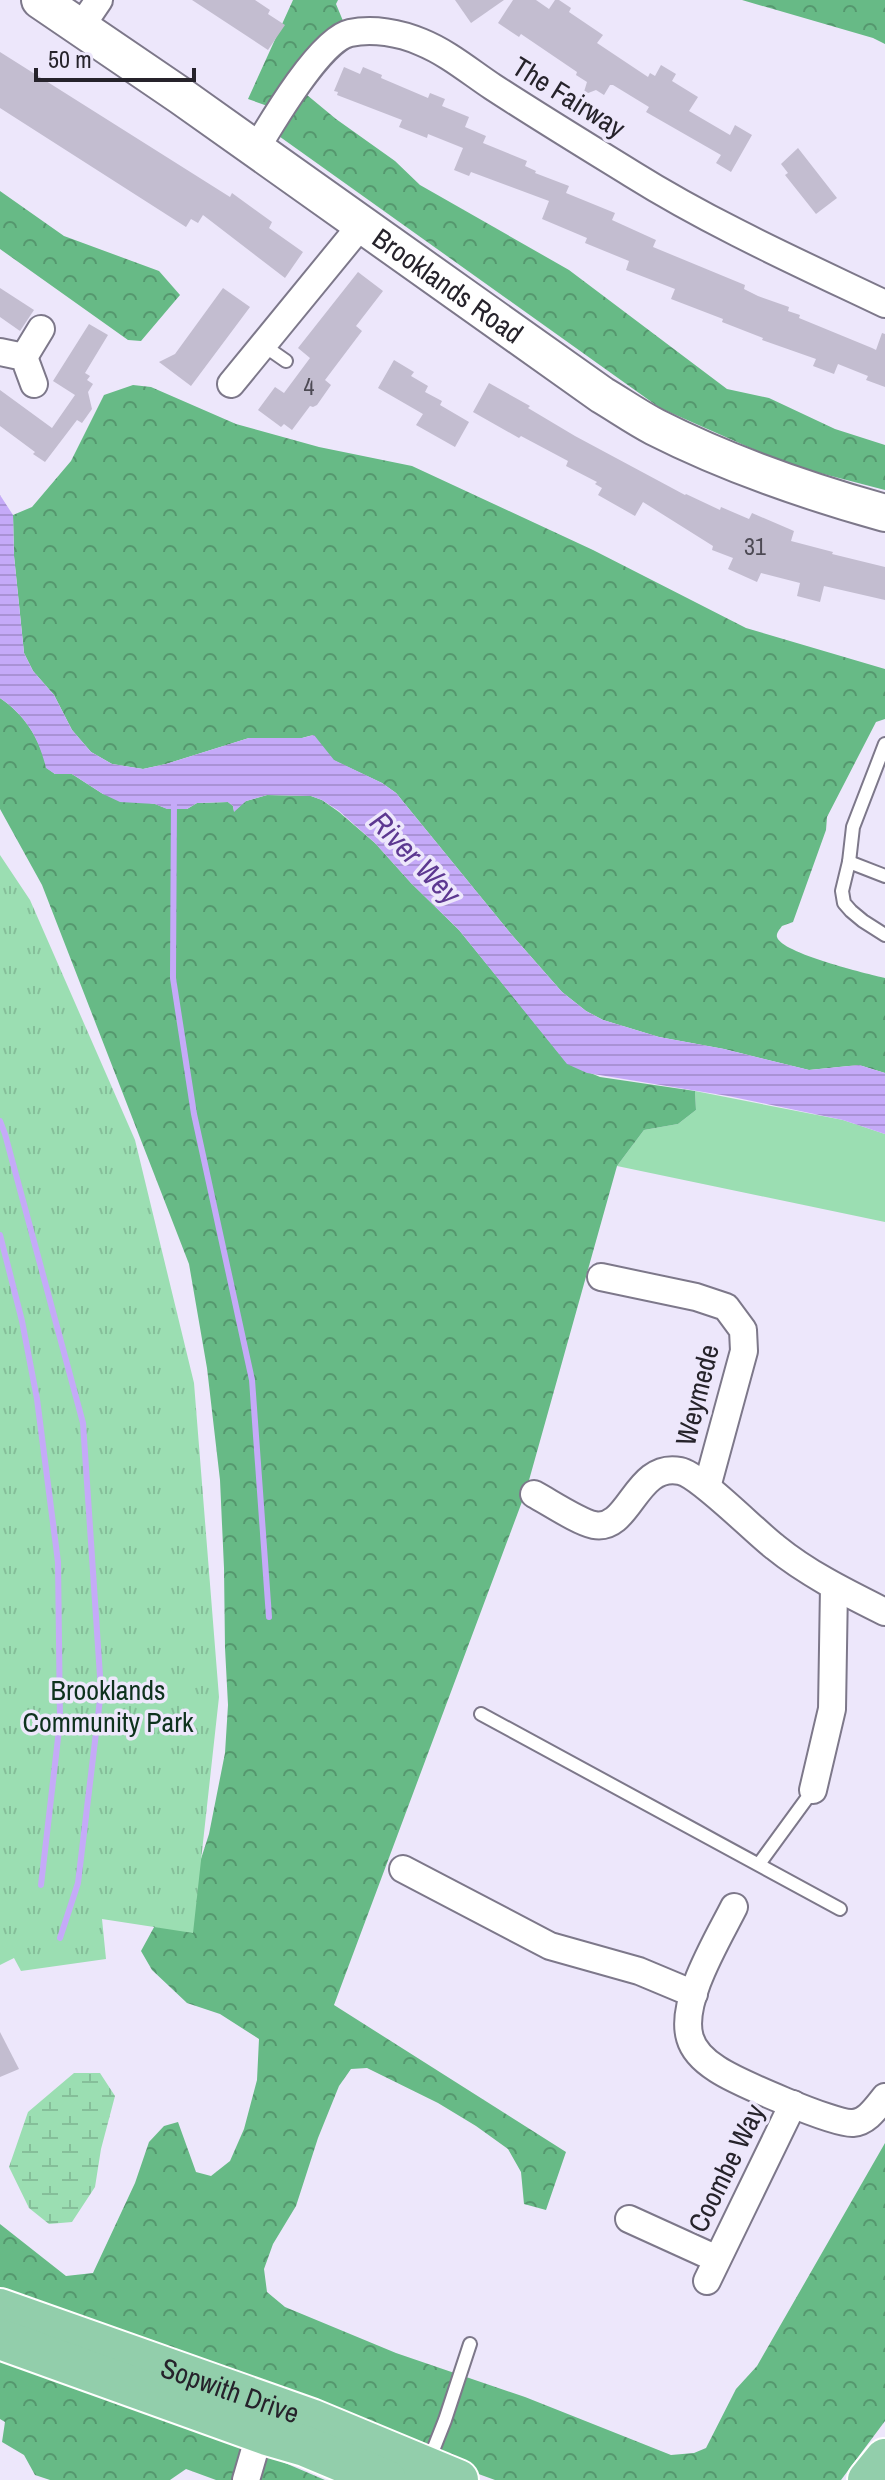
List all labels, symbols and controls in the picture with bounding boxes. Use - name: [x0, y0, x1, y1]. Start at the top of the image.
- scale bar: [36, 32, 194, 82]
- text: 50 m: [48, 43, 92, 75]
- street label: The Fairway: [505, 47, 633, 147]
- street label: Brooklands Road: [365, 219, 531, 352]
- house number: 4: [304, 370, 315, 402]
- house number: 31: [744, 530, 766, 562]
- water label: River Wey: [362, 802, 471, 914]
- street label: Weymede: [666, 1340, 728, 1450]
- park label: Brooklands Community Park: [23, 1671, 194, 1741]
- street label: Coombe Way: [679, 2097, 774, 2238]
- street label: Sopwith Drive: [156, 2348, 304, 2432]

